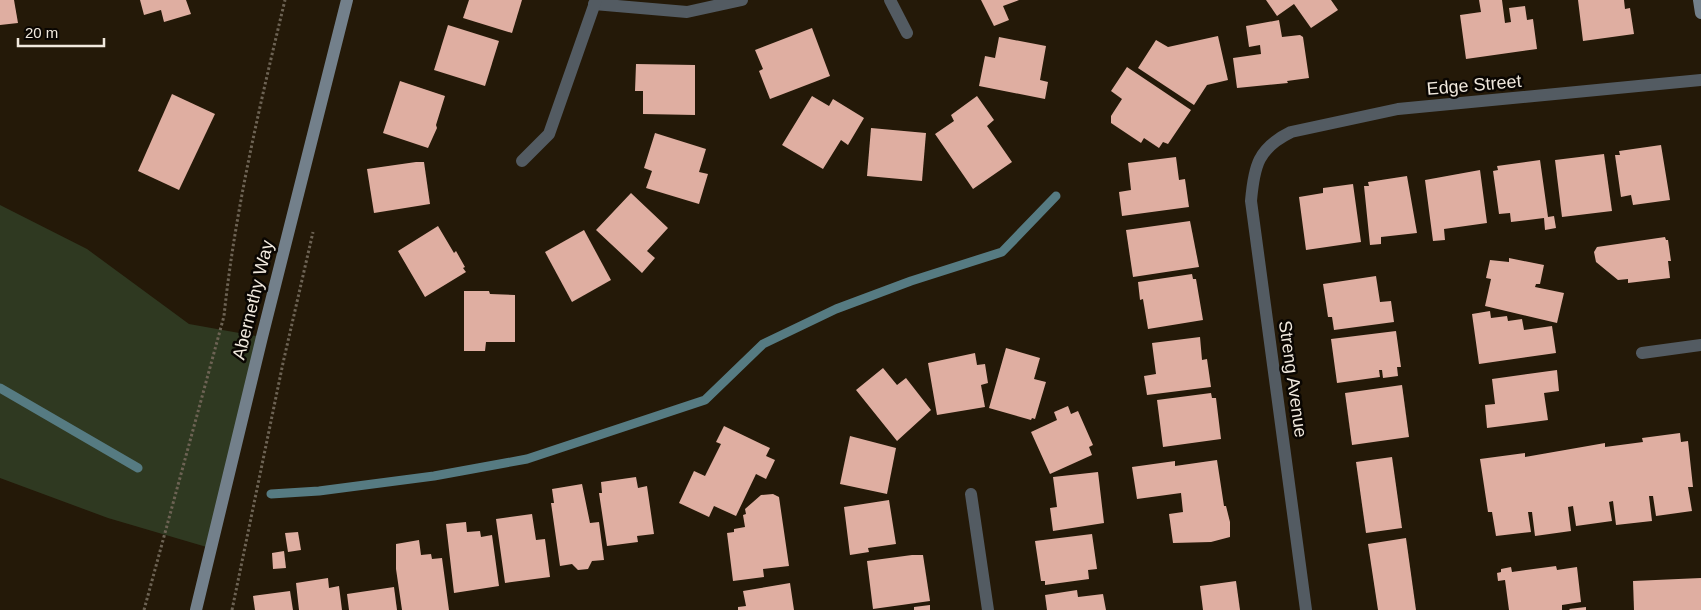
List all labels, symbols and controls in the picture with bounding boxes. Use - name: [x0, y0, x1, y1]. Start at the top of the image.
- scale bar: [18, 15, 104, 47]
- text: 20 m: [25, 24, 58, 41]
- street label: Edge Street: [1426, 71, 1522, 99]
- street label: Abernethy Way: [228, 238, 278, 362]
- street label: Streng Avenue: [1275, 319, 1311, 439]

